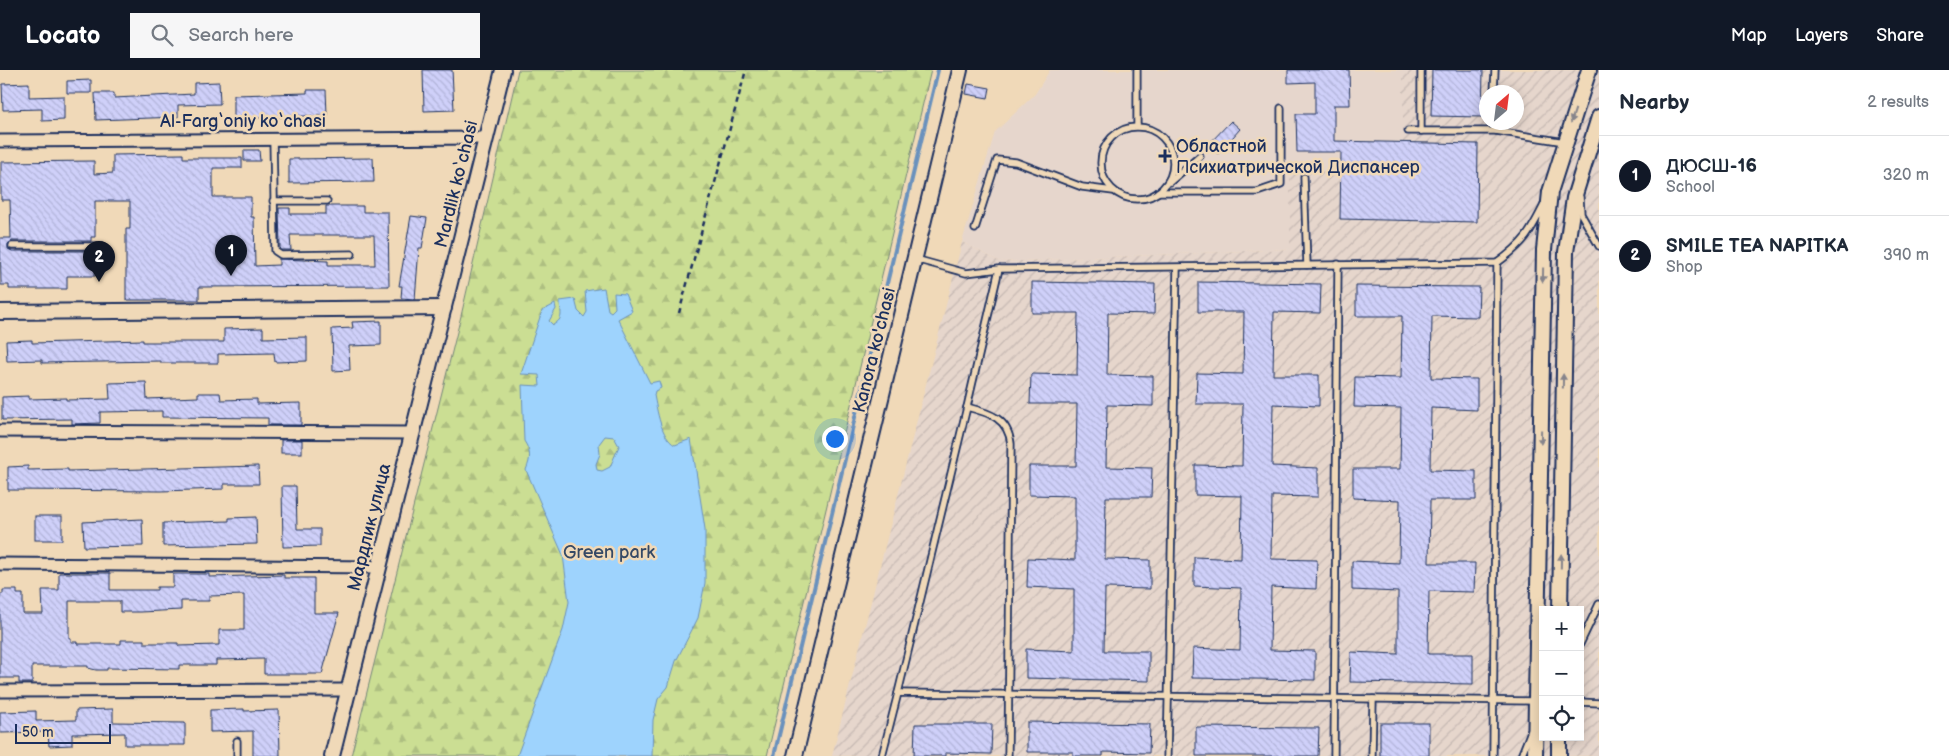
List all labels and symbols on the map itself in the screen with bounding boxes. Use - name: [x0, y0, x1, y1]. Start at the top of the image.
- north arrow: [1479, 85, 1524, 130]
- one-way arrow: [1569, 109, 1576, 124]
- street label: Al-Farg‘oniy ko‘chasi: [160, 111, 326, 132]
- street label: Mardlik ko‘chasi: [431, 118, 482, 250]
- place label: Областной Психиатрической Диспансер: [1176, 136, 1420, 178]
- marker: Областной Психиатрической Диспансер: [1158, 149, 1172, 163]
- pin: 1: [215, 235, 247, 276]
- pin: 2: [83, 241, 115, 282]
- one-way arrow: [1539, 267, 1547, 283]
- street label: Kanora ko'chasi: [849, 285, 900, 415]
- one-way arrow: [1560, 373, 1568, 389]
- your location: [822, 426, 848, 452]
- one-way arrow: [1537, 430, 1545, 446]
- street label: Мардлик улица: [343, 461, 396, 593]
- park label: Green park: [563, 542, 655, 563]
- one-way arrow: [1557, 553, 1565, 569]
- scale bar: [15, 721, 111, 744]

